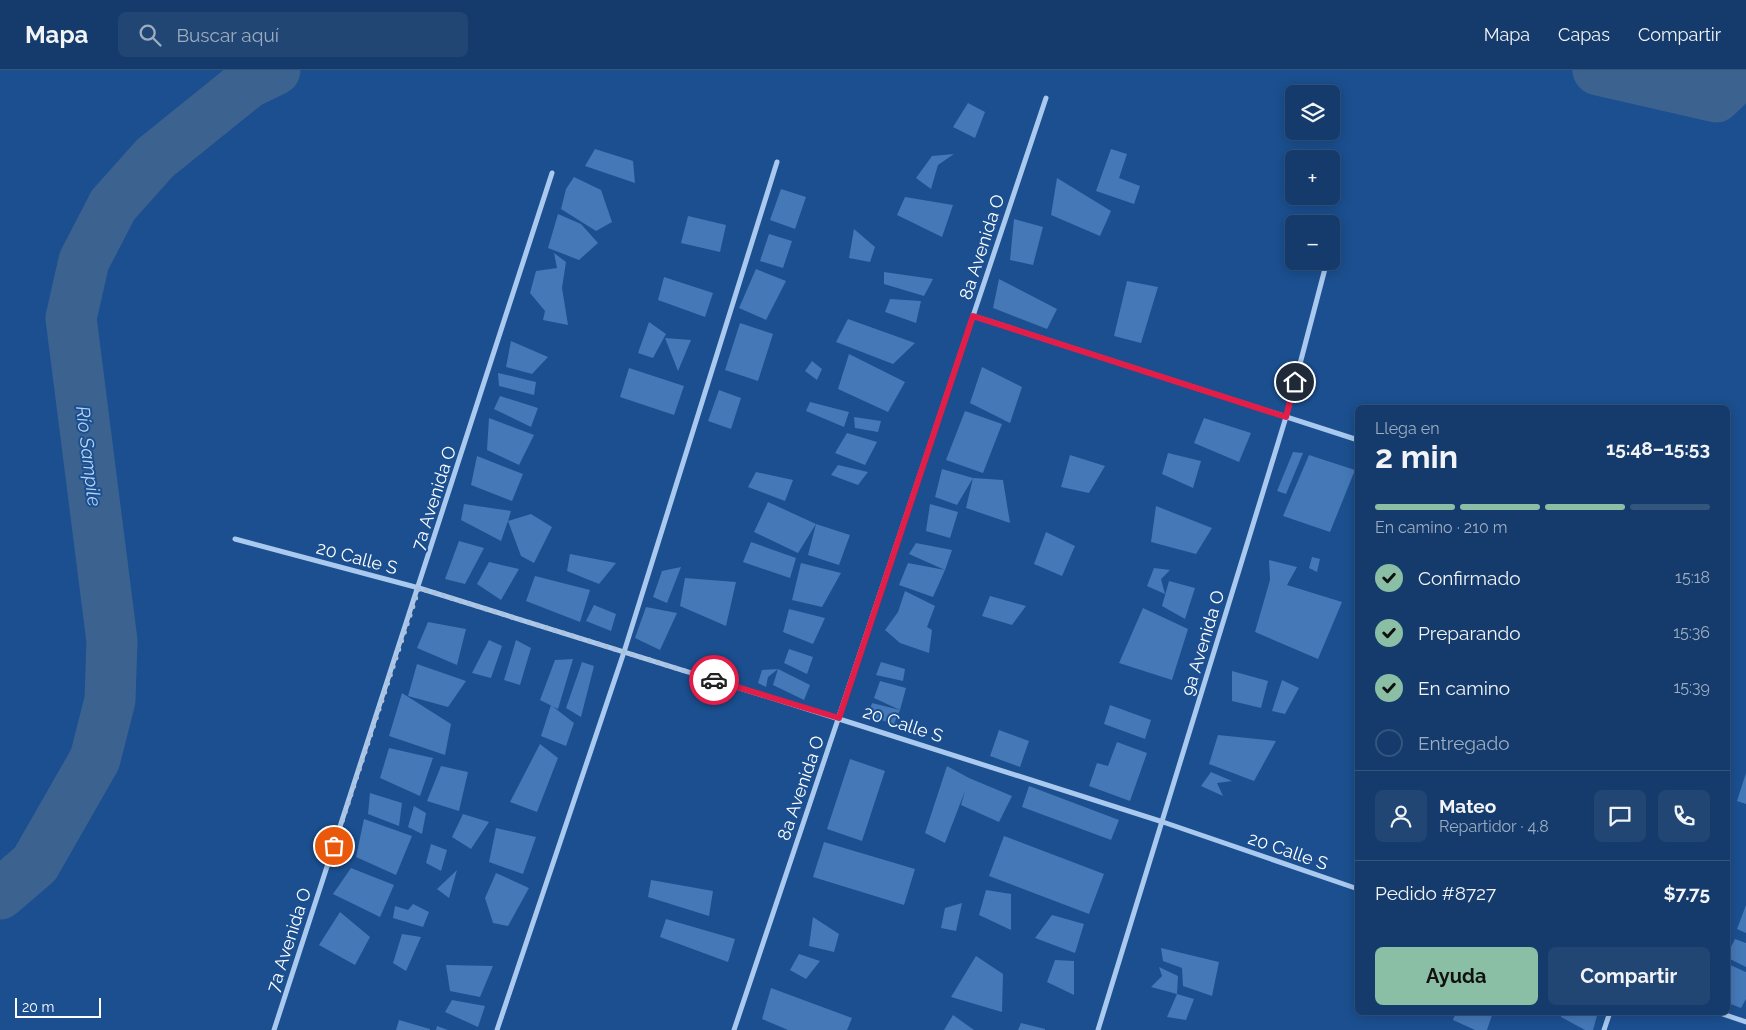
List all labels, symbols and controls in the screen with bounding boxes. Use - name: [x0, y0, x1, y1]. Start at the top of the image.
- search box: [118, 12, 468, 57]
- text: Mapa: [25, 20, 88, 49]
- icon: search: [136, 21, 164, 49]
- text: Buscar aquí: [176, 24, 279, 46]
- text: Mapa: [1484, 24, 1530, 45]
- text: Capas: [1558, 24, 1610, 45]
- text: Compartir: [1638, 24, 1721, 45]
- map controls: [1285, 85, 1340, 270]
- button: layers: [1285, 85, 1340, 140]
- button: +: [1285, 150, 1340, 205]
- street label: 8a Avenida O: [955, 192, 1008, 302]
- button: −: [1285, 215, 1340, 270]
- pin: [1274, 361, 1316, 403]
- icon: home: [1281, 368, 1309, 396]
- water label: Río Sampile: [72, 405, 106, 507]
- text: Llega en: [1375, 419, 1439, 438]
- text: 15:48–15:53: [1606, 437, 1710, 459]
- text: 2 min: [1375, 438, 1458, 475]
- street label: 7a Avenida O: [407, 443, 460, 553]
- text: En camino · 210 m: [1375, 518, 1508, 537]
- street label: 20 Calle S: [314, 537, 400, 578]
- icon: check: [1375, 564, 1403, 592]
- text: Confirmado: [1418, 567, 1521, 589]
- text: 15:18: [1675, 568, 1710, 587]
- street label: 9a Avenida O: [1176, 588, 1229, 698]
- icon: check: [1375, 619, 1403, 647]
- text: Preparando: [1418, 622, 1521, 644]
- text: 15:36: [1673, 623, 1710, 642]
- courier: [689, 655, 739, 705]
- icon: car: [700, 666, 728, 694]
- icon: check: [1375, 674, 1403, 702]
- text: En camino: [1418, 677, 1510, 699]
- text: 15:39: [1674, 678, 1710, 697]
- street label: 20 Calle S: [860, 701, 946, 746]
- text: Entregado: [1418, 732, 1510, 754]
- street label: 8a Avenida O: [773, 733, 828, 843]
- button: person: [1375, 790, 1427, 842]
- button: chat: [1594, 790, 1646, 842]
- button: phone: [1658, 790, 1710, 842]
- text: Mateo: [1439, 795, 1496, 817]
- text: Repartidor · 4.8: [1439, 817, 1549, 836]
- pin: [313, 825, 355, 867]
- street label: 20 Calle S: [1245, 827, 1331, 874]
- icon: bag: [320, 832, 348, 860]
- text: Pedido #8727: [1375, 882, 1496, 904]
- text: $7.75: [1664, 882, 1710, 904]
- street label: 7a Avenida O: [262, 885, 315, 995]
- button: Ayuda: [1375, 947, 1538, 1005]
- button: Compartir: [1548, 947, 1710, 1005]
- scale bar: [15, 995, 101, 1018]
- text: 20 m: [22, 999, 54, 1015]

